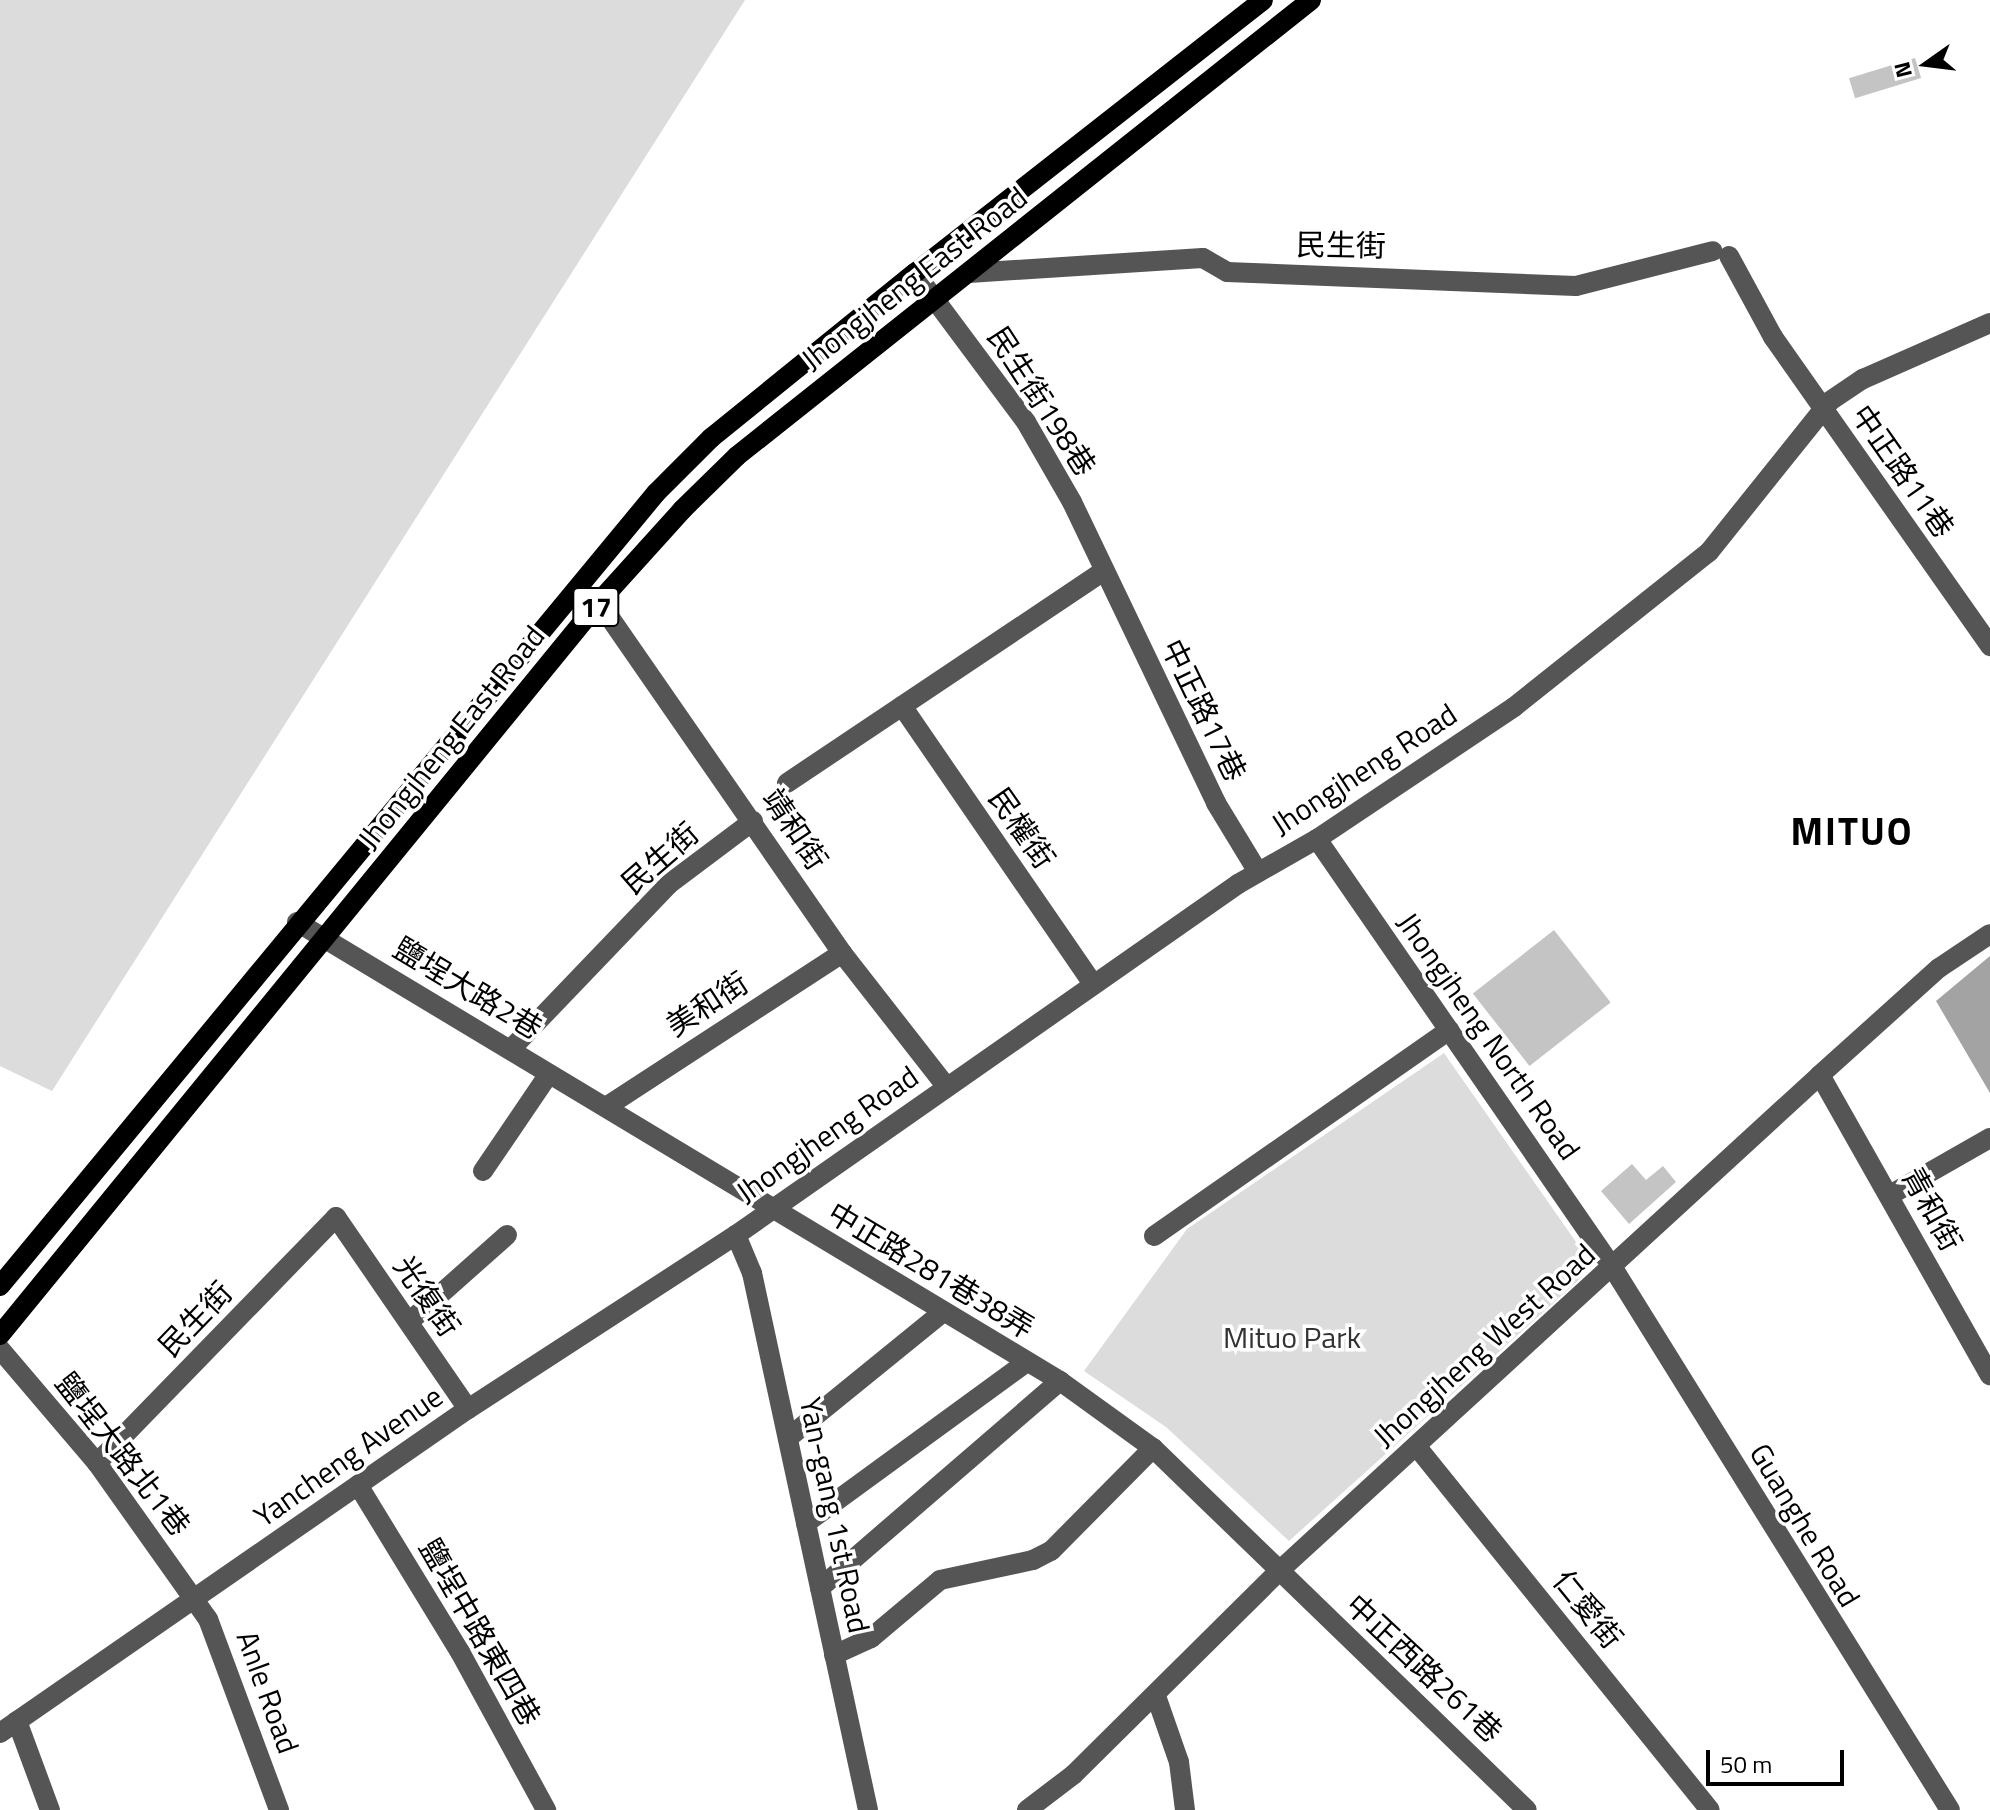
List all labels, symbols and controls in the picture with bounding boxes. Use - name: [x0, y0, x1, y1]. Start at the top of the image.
- north arrow: [1886, 24, 1966, 104]
- text: N: [1884, 58, 1921, 81]
- street label: Jhongjheng East Road: [794, 179, 1034, 377]
- street label: 民生街: [1296, 226, 1386, 264]
- street label: 民生街198巷: [981, 320, 1103, 482]
- street label: 中正路11巷: [1844, 398, 1962, 544]
- road number: 17: [572, 583, 620, 631]
- street label: Jhongjheng East Road: [350, 618, 552, 856]
- street label: 中正路17巷: [1154, 633, 1254, 787]
- street label: Jhongjheng Road: [1265, 696, 1463, 842]
- street label: 民權街: [981, 781, 1063, 875]
- street label: 靖和街: [755, 782, 835, 876]
- district label: MITUO: [1790, 809, 1914, 855]
- street label: 民生街: [614, 815, 706, 901]
- street label: Jhongjheng North Road: [1390, 906, 1588, 1166]
- street label: 鹽埕大路2巷: [387, 930, 549, 1046]
- street label: 美和街: [659, 964, 755, 1044]
- street label: Jhongjheng Road: [729, 1058, 925, 1210]
- street label: 青和街: [1894, 1161, 1970, 1257]
- street label: 中正路281巷38弄: [821, 1194, 1041, 1346]
- street label: Jhongjheng West Road: [1366, 1236, 1602, 1454]
- street label: 光復街: [386, 1249, 468, 1343]
- street label: 民生街: [151, 1274, 239, 1364]
- park label: Mituo Park: [1223, 1319, 1361, 1355]
- street label: 鹽埕大路北1巷: [48, 1365, 198, 1543]
- street label: Yancheng Avenue: [247, 1378, 449, 1534]
- street label: Yan-gang 1st Road: [792, 1394, 878, 1636]
- street label: Guanghe Road: [1742, 1437, 1868, 1613]
- street label: 鹽埕中路東四巷: [412, 1532, 548, 1732]
- street label: 仁愛街: [1546, 1563, 1630, 1655]
- street label: 中正西路261巷: [1338, 1586, 1510, 1750]
- street label: Anle Road: [229, 1626, 307, 1758]
- scale bar: [1710, 1734, 1848, 1784]
- text: 50 m: [1720, 1746, 1772, 1782]

